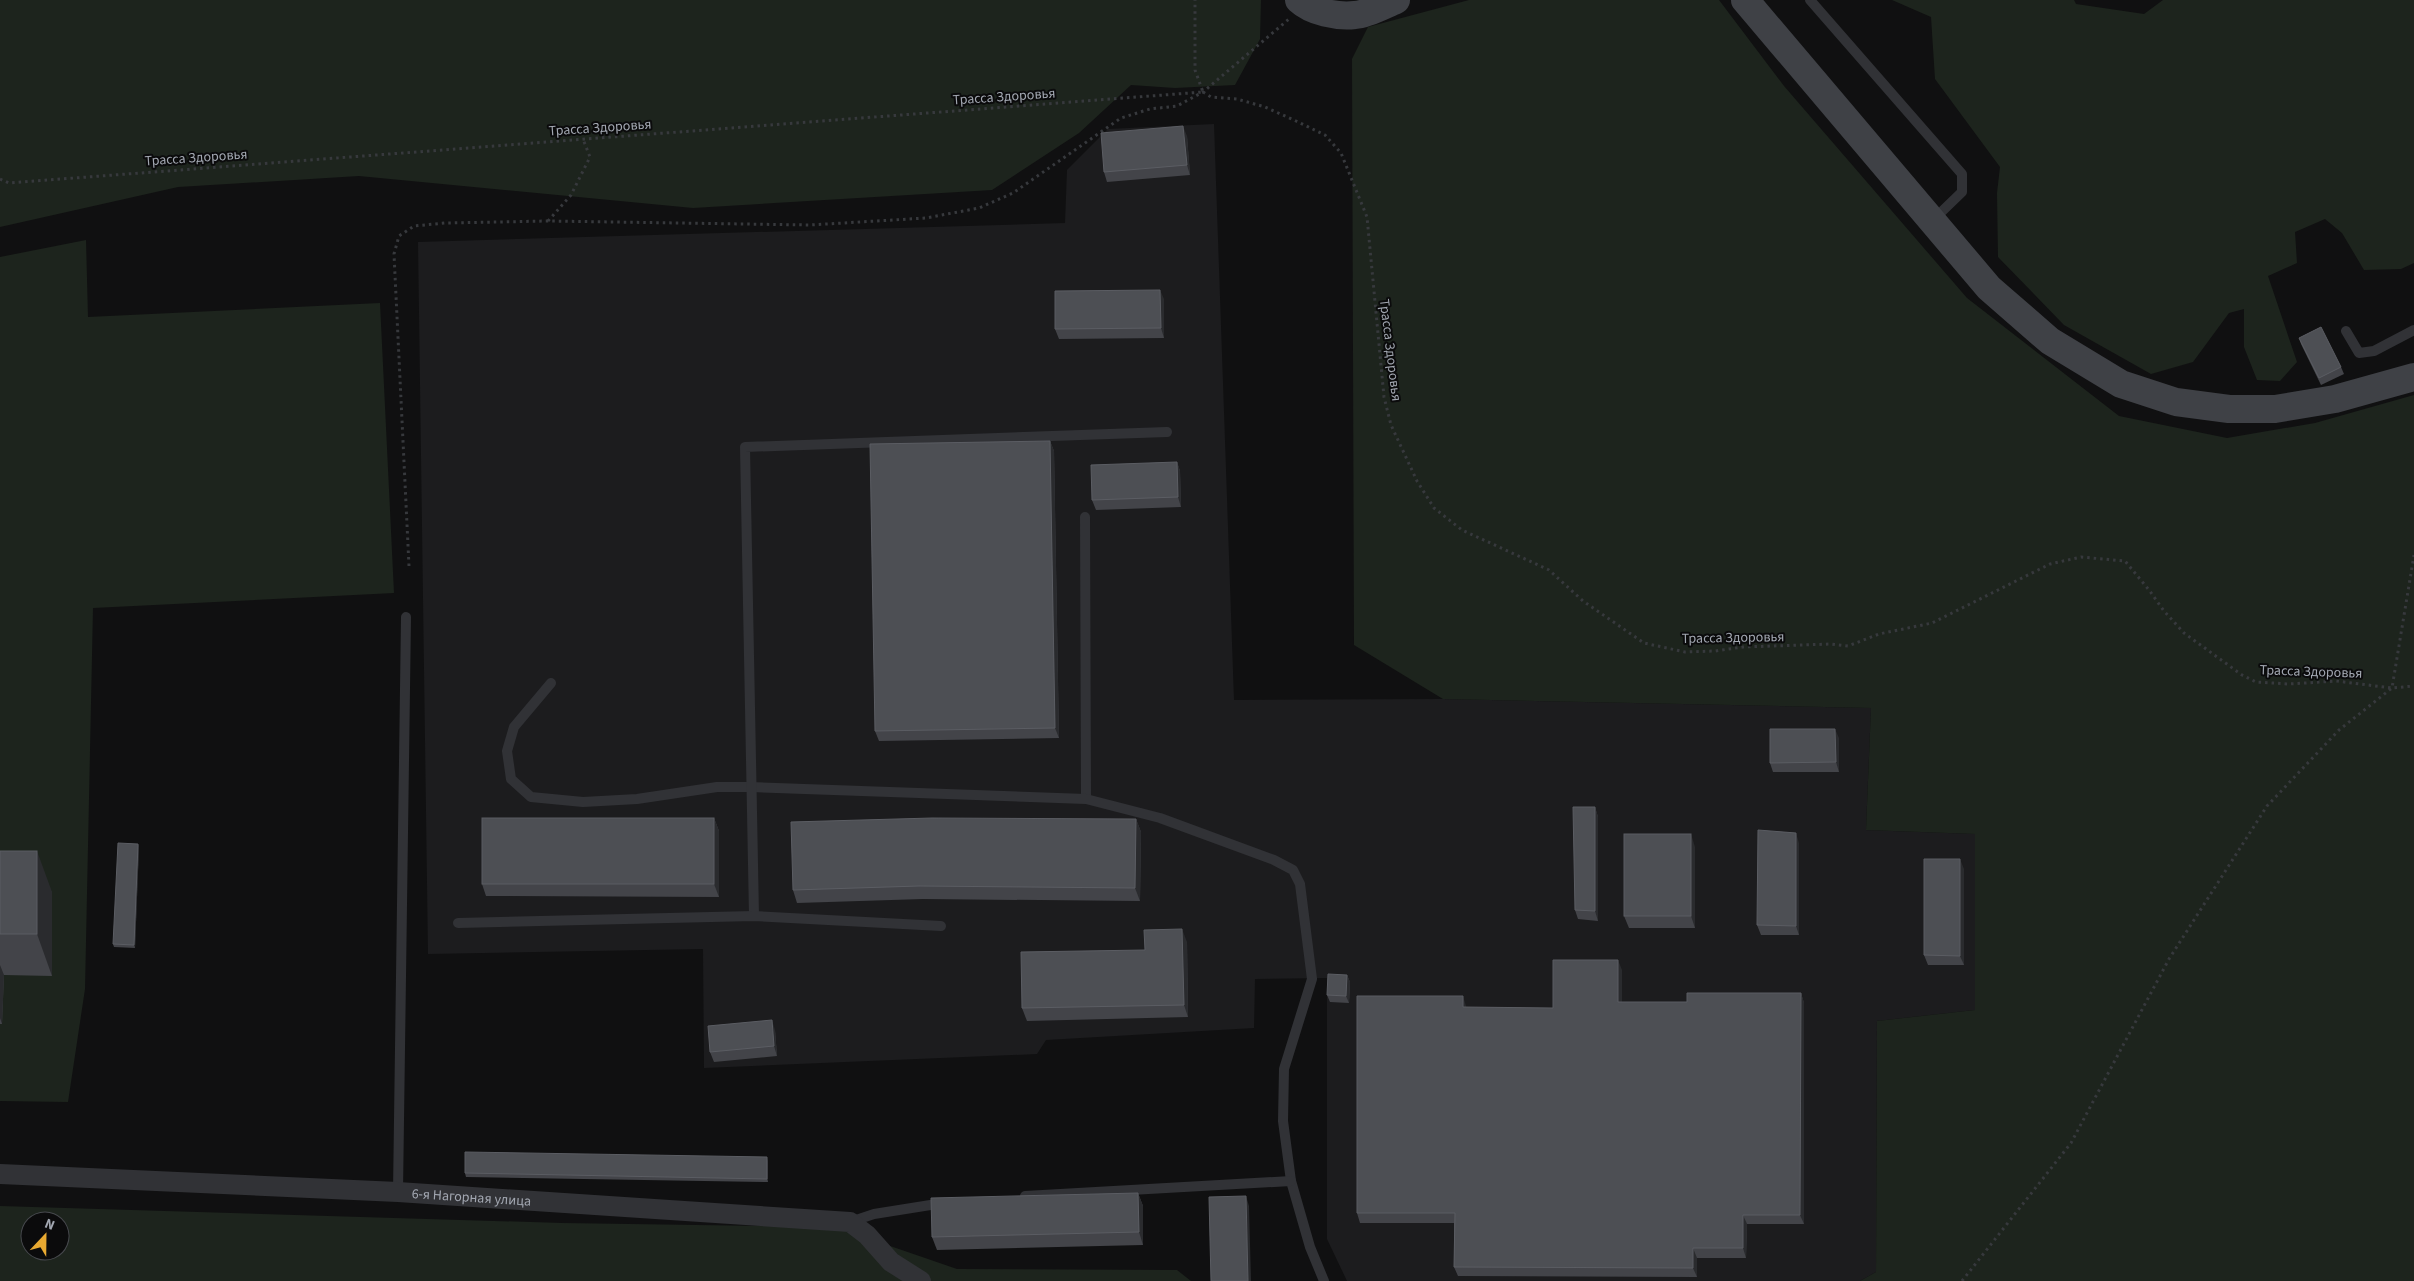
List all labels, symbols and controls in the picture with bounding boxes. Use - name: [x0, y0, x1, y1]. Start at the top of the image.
- street label: Трасса Здоровья: [952, 83, 1056, 111]
- street label: Трасса Здоровья: [548, 114, 652, 142]
- street label: Трасса Здоровья: [144, 144, 248, 172]
- street label: Трасса Здоровья: [1374, 298, 1406, 402]
- street label: Трасса Здоровья: [1681, 627, 1785, 649]
- street label: Трасса Здоровья: [2259, 660, 2363, 684]
- street label: 6-я Нагорная улица: [411, 1184, 532, 1212]
- north arrow: [20, 1211, 70, 1261]
- text: N: [41, 1214, 58, 1236]

